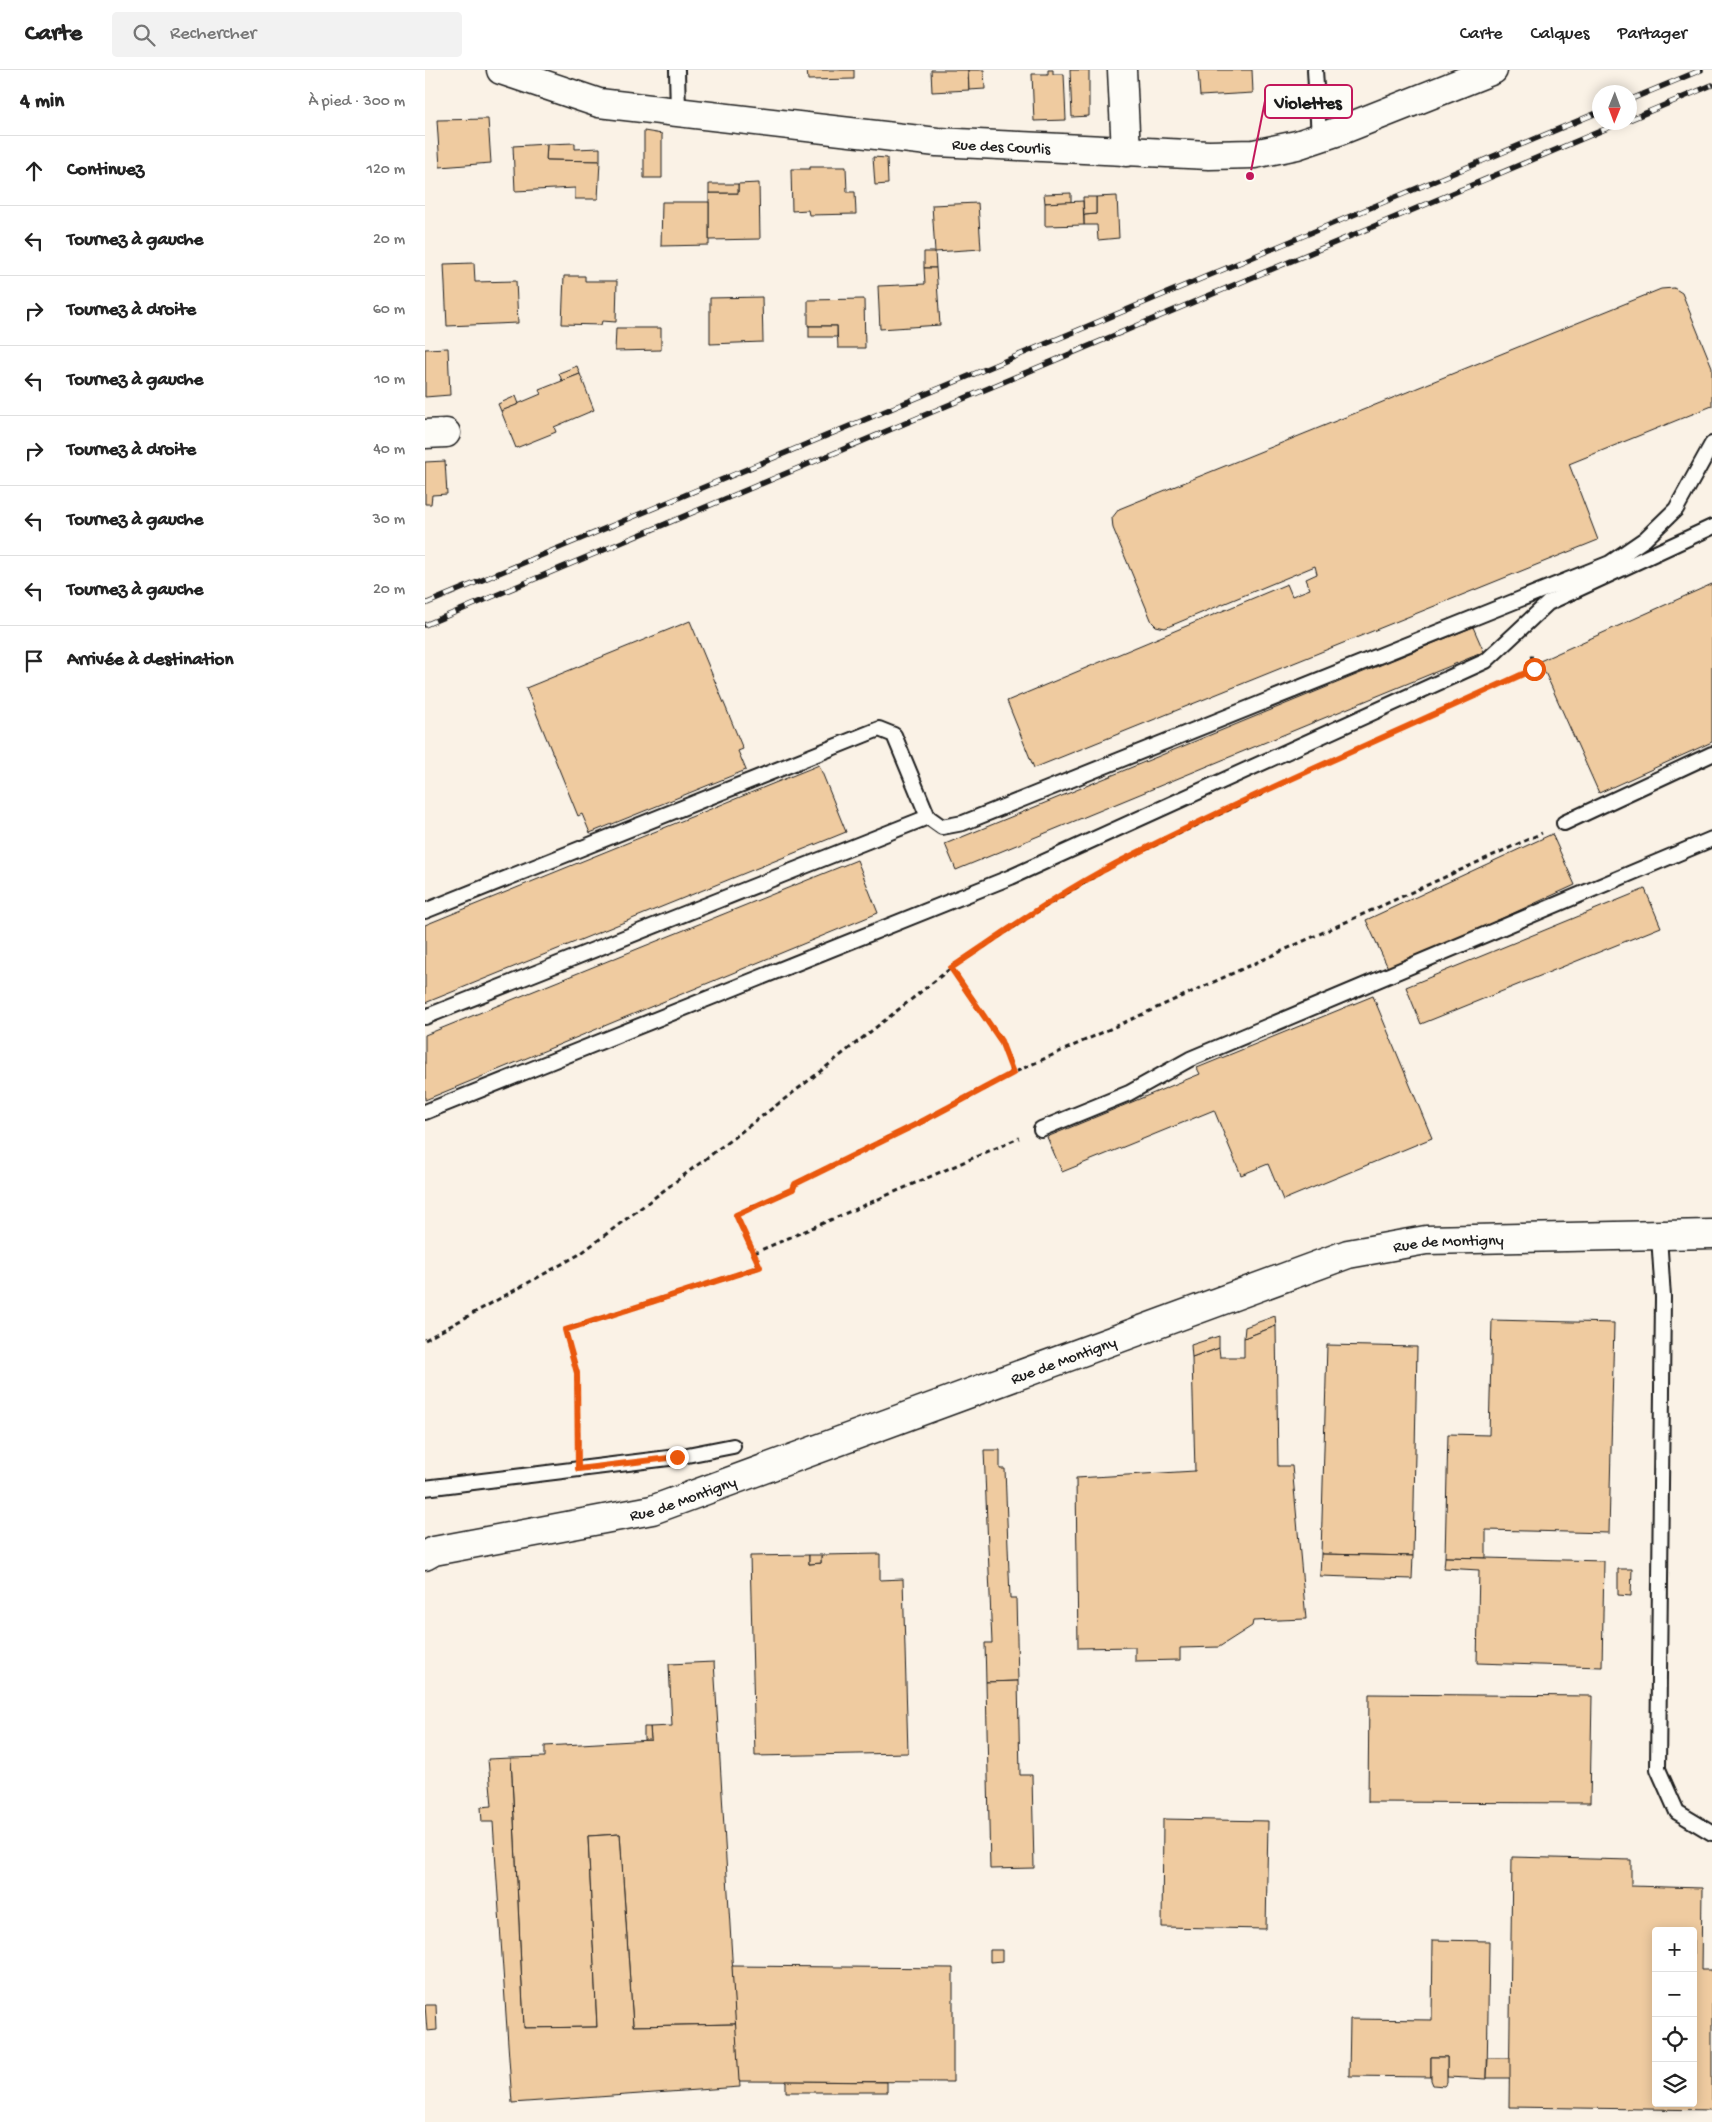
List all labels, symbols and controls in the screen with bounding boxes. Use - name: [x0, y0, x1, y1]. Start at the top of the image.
- search box: [112, 12, 462, 57]
- text: Carte: [25, 20, 82, 49]
- icon: search: [130, 21, 158, 49]
- text: Rechercher: [170, 23, 256, 46]
- text: Carte: [1460, 24, 1503, 45]
- text: Calques: [1531, 24, 1589, 45]
- text: Partager: [1617, 24, 1687, 45]
- callout: Violettes: [1265, 85, 1352, 118]
- north arrow: [1592, 85, 1637, 130]
- text: 4 min: [20, 90, 64, 115]
- text: À pied · 300 m: [309, 93, 405, 112]
- text: Violettes: [1273, 94, 1343, 115]
- street label: Rue des Courlis: [952, 137, 1052, 160]
- icon: ahead: [20, 157, 48, 185]
- text: Continuez: [67, 159, 144, 182]
- text: 120 m: [366, 161, 405, 180]
- icon: left: [20, 227, 48, 255]
- text: Tournez à gauche: [67, 229, 203, 252]
- text: 20 m: [373, 231, 405, 250]
- icon: right: [20, 297, 48, 325]
- text: Tournez à droite: [67, 299, 196, 322]
- text: 60 m: [373, 301, 405, 320]
- icon: left: [20, 367, 48, 395]
- text: Tournez à gauche: [67, 369, 203, 392]
- text: 10 m: [374, 371, 405, 390]
- icon: right: [20, 437, 48, 465]
- text: Tournez à droite: [67, 439, 196, 462]
- text: 40 m: [373, 441, 405, 460]
- icon: left: [20, 507, 48, 535]
- text: Tournez à gauche: [67, 509, 203, 532]
- text: 30 m: [372, 511, 405, 530]
- icon: left: [20, 577, 48, 605]
- text: Tournez à gauche: [67, 579, 203, 602]
- text: 20 m: [373, 581, 405, 600]
- icon: arrive: [20, 647, 48, 675]
- text: Arrivée à destination: [67, 649, 233, 672]
- route start: [1523, 658, 1546, 681]
- street label: Rue de Montigny: [1392, 1232, 1504, 1259]
- street label: Rue de Montigny: [1009, 1334, 1120, 1390]
- route end: [666, 1446, 689, 1469]
- street label: Rue de Montigny: [629, 1474, 740, 1527]
- map controls: [1652, 1927, 1697, 2107]
- button: +: [1652, 1927, 1697, 1972]
- button: −: [1652, 1972, 1697, 2017]
- button: locate: [1652, 2017, 1697, 2062]
- button: layers: [1652, 2062, 1697, 2107]

